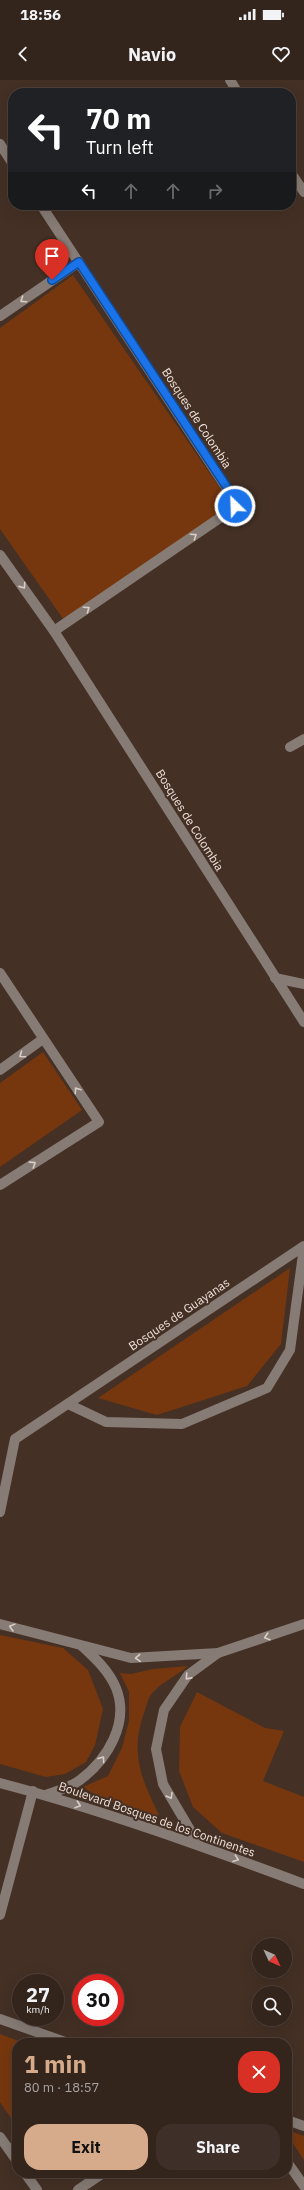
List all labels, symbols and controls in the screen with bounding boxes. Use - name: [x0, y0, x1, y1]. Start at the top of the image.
- text: 18:56: [20, 5, 61, 24]
- icon: back: [12, 43, 34, 65]
- text: Navio: [128, 43, 176, 66]
- icon: heart: [270, 43, 292, 65]
- text: 70 m: [86, 100, 151, 137]
- icon: left: [20, 104, 72, 156]
- text: Turn left: [86, 136, 154, 159]
- icon: left: [78, 180, 100, 202]
- icon: ahead: [120, 180, 142, 202]
- icon: ahead: [162, 180, 184, 202]
- icon: right: [204, 180, 226, 202]
- pin: [35, 239, 69, 280]
- icon: arrive: [41, 245, 63, 267]
- one-way arrow: [20, 295, 27, 303]
- street label: Bosques de Colombia: [159, 365, 235, 472]
- position arrow: [214, 485, 256, 527]
- one-way arrow: [190, 533, 197, 541]
- one-way arrow: [18, 582, 25, 589]
- one-way arrow: [82, 607, 89, 614]
- street label: Bosques de Colombia: [153, 766, 228, 874]
- one-way arrow: [19, 1050, 26, 1057]
- one-way arrow: [74, 1087, 82, 1094]
- one-way arrow: [29, 1162, 36, 1169]
- street label: Bosques de Guayanas: [126, 1275, 232, 1353]
- one-way arrow: [8, 1623, 15, 1631]
- one-way arrow: [264, 1632, 271, 1640]
- one-way arrow: [135, 1653, 141, 1662]
- one-way arrow: [185, 1672, 193, 1680]
- one-way arrow: [97, 1757, 104, 1764]
- street label: Boulevard Bosques de los Continentes: [57, 1778, 257, 1860]
- one-way arrow: [165, 1792, 172, 1799]
- one-way arrow: [74, 1801, 81, 1809]
- one-way arrow: [232, 1854, 239, 1862]
- north arrow: [252, 1938, 292, 1978]
- map controls: [252, 1938, 292, 2026]
- speed limit sign: 30: [72, 1974, 124, 2026]
- text: 27: [26, 1981, 50, 2008]
- button: search: [252, 1986, 292, 2026]
- text: km/h: [26, 2003, 50, 2016]
- text: 1 min: [24, 2048, 87, 2080]
- button: close: [238, 2051, 280, 2093]
- text: 80 m · 18:57: [24, 2079, 99, 2096]
- button: Exit: [24, 2124, 148, 2170]
- button: Share: [156, 2124, 280, 2170]

